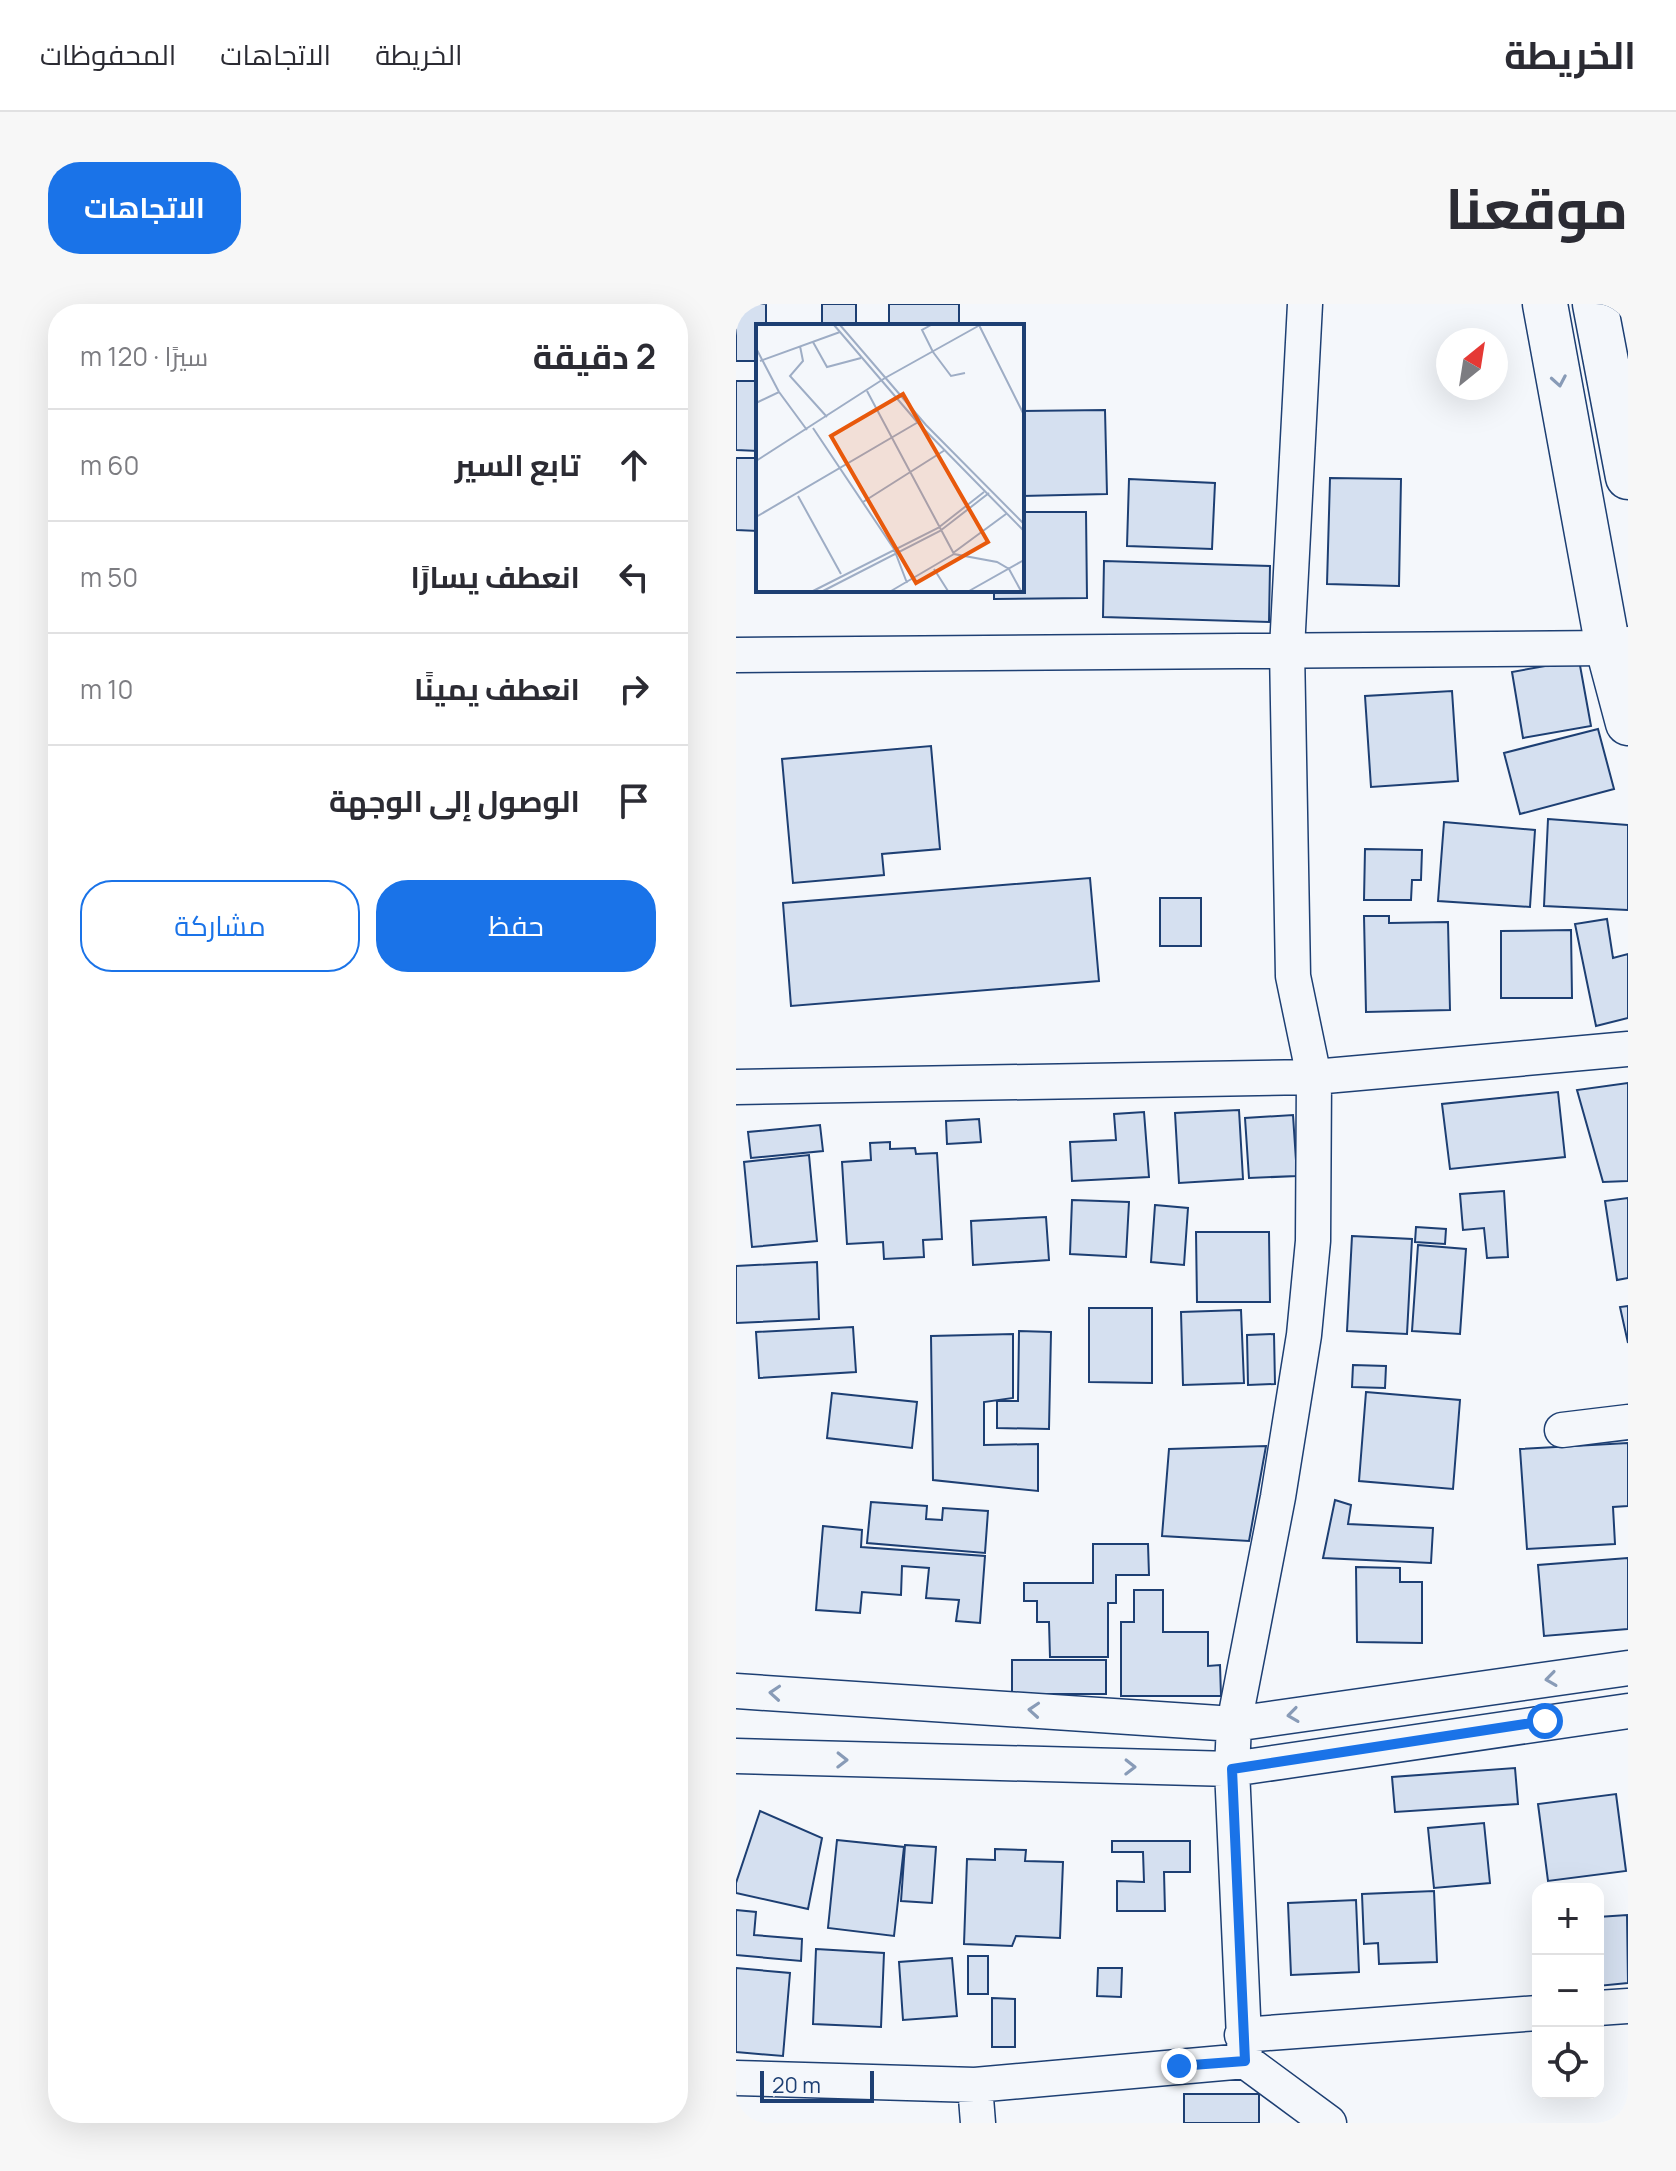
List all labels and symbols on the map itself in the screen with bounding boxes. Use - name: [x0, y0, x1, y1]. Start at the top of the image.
- inset map: [756, 324, 1024, 592]
- north arrow: [1436, 328, 1508, 400]
- one-way arrow: [1550, 374, 1567, 388]
- one-way arrow: [1544, 1670, 1558, 1687]
- one-way arrow: [768, 1685, 781, 1702]
- one-way arrow: [1027, 1702, 1040, 1719]
- route start: [1527, 1703, 1563, 1739]
- one-way arrow: [1286, 1706, 1300, 1723]
- one-way arrow: [836, 1751, 849, 1768]
- one-way arrow: [1124, 1758, 1137, 1775]
- route end: [1161, 2048, 1197, 2084]
- scale bar: [760, 2067, 874, 2103]

